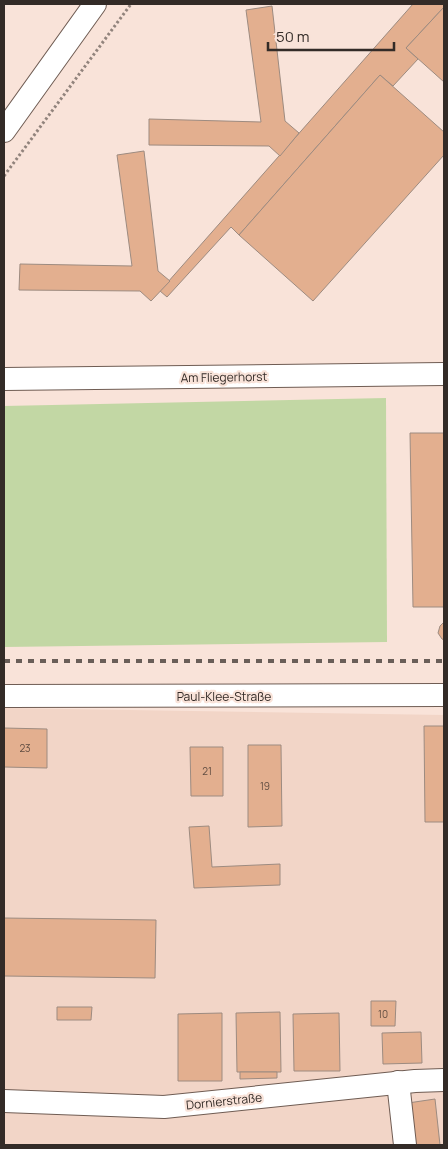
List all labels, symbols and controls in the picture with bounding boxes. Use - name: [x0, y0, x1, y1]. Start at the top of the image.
- scale bar: [268, 20, 394, 52]
- text: 50 m: [276, 26, 310, 47]
- street label: Am Fliegerhorst: [181, 368, 268, 386]
- street label: Paul-Klee-Straße: [177, 688, 271, 705]
- house number: 23: [19, 741, 31, 755]
- house number: 21: [202, 764, 212, 778]
- house number: 19: [260, 779, 270, 793]
- house number: 10: [378, 1007, 388, 1021]
- street label: Dornierstraße: [185, 1089, 263, 1113]

